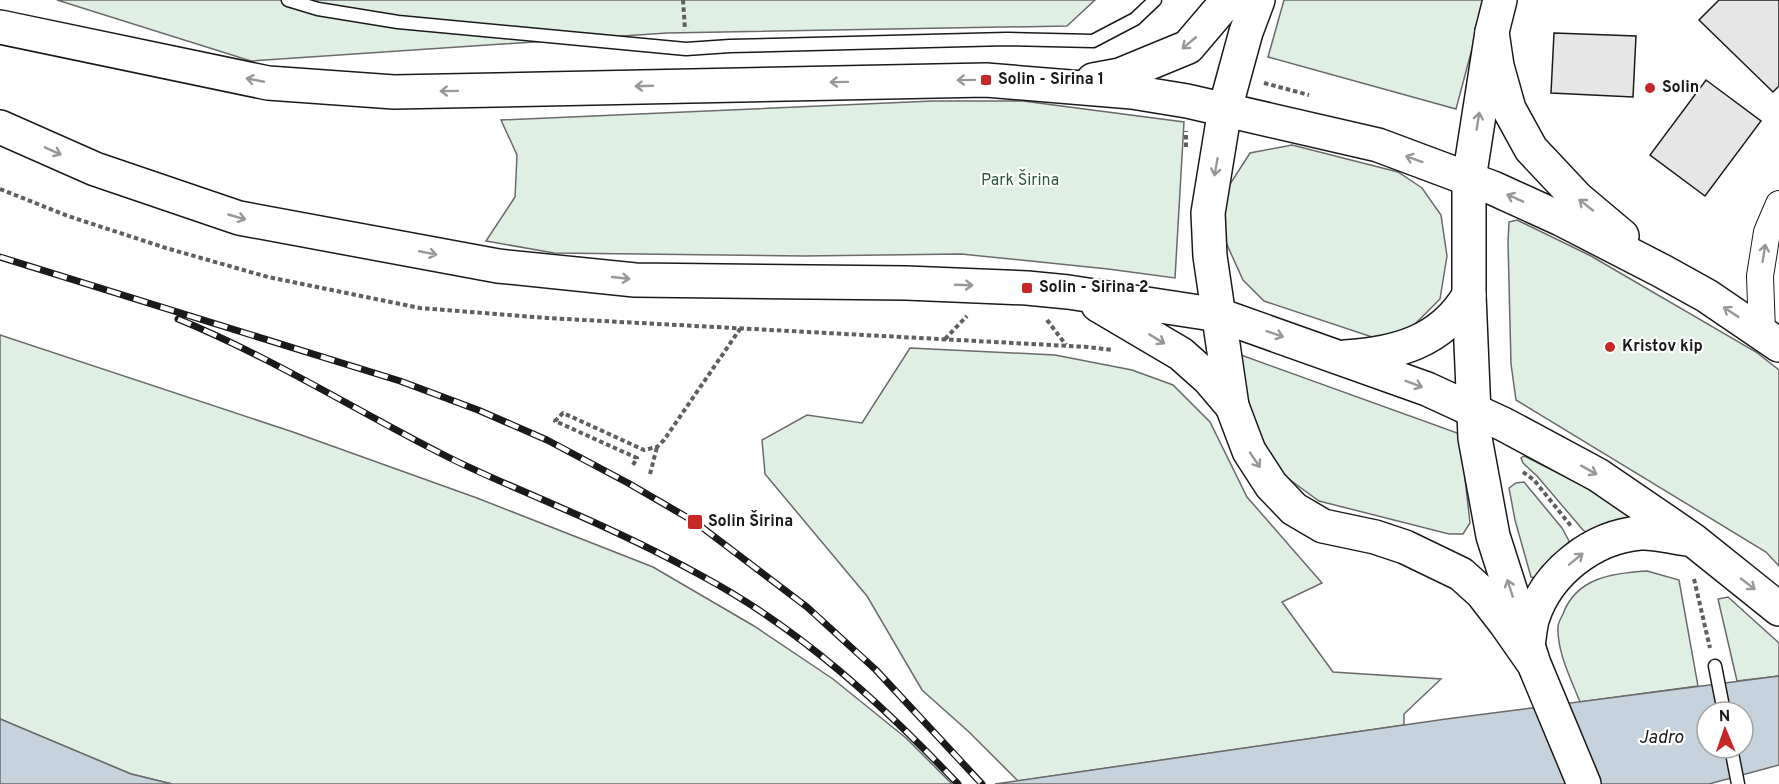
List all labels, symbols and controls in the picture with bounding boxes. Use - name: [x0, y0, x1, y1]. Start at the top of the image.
- one-way arrow: [1181, 37, 1197, 50]
- place label: Solin - Sirina 1: [998, 70, 1104, 90]
- marker: Solin - Sirina 1: [979, 73, 993, 87]
- one-way arrow: [246, 74, 265, 85]
- one-way arrow: [957, 74, 977, 86]
- one-way arrow: [830, 76, 850, 88]
- place label: Solin: [1662, 78, 1699, 98]
- one-way arrow: [635, 80, 655, 92]
- marker: Solin: [1643, 81, 1657, 95]
- one-way arrow: [440, 85, 460, 97]
- one-way arrow: [1472, 112, 1483, 132]
- one-way arrow: [44, 146, 62, 157]
- one-way arrow: [1406, 152, 1424, 163]
- one-way arrow: [1210, 156, 1221, 176]
- park label: Park Širina: [981, 169, 1059, 191]
- one-way arrow: [1507, 192, 1525, 204]
- one-way arrow: [1578, 199, 1594, 212]
- one-way arrow: [227, 212, 246, 223]
- one-way arrow: [1759, 243, 1770, 263]
- one-way arrow: [418, 248, 438, 259]
- one-way arrow: [611, 273, 631, 284]
- place label: Solin - Sirina 2: [1039, 278, 1149, 298]
- one-way arrow: [954, 280, 974, 291]
- marker: Solin - Sirina 2: [1020, 281, 1034, 295]
- one-way arrow: [1723, 305, 1740, 317]
- one-way arrow: [1265, 330, 1283, 341]
- one-way arrow: [1148, 333, 1165, 345]
- place label: Kristov kip: [1622, 337, 1703, 357]
- marker: Kristov kip: [1603, 340, 1617, 354]
- one-way arrow: [1405, 380, 1423, 391]
- one-way arrow: [1249, 451, 1261, 468]
- one-way arrow: [1580, 465, 1598, 476]
- place label: Solin Širina: [708, 510, 793, 532]
- marker: Solin Širina: [686, 513, 704, 531]
- one-way arrow: [1568, 553, 1584, 566]
- one-way arrow: [1739, 577, 1755, 590]
- one-way arrow: [1504, 579, 1515, 598]
- north arrow: [1695, 700, 1755, 760]
- text: N: [1718, 707, 1731, 727]
- water label: Jadro: [1639, 727, 1684, 750]

